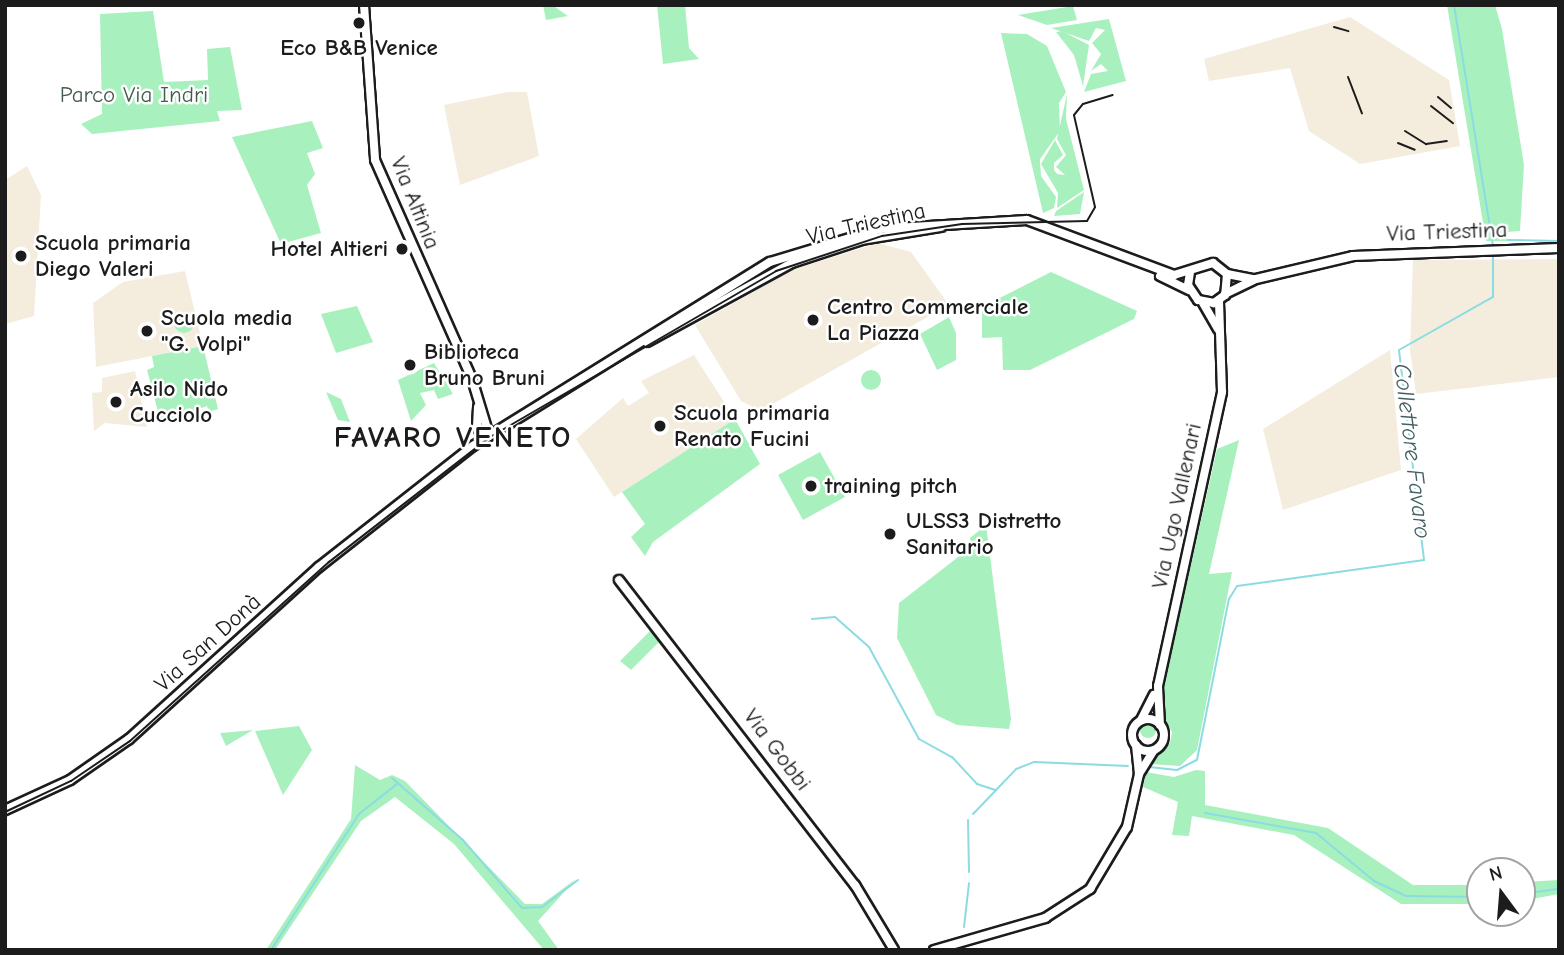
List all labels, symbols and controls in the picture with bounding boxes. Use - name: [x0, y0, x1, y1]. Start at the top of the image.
- marker: Eco B&B Venice: [351, 15, 367, 31]
- place label: Eco B&B Venice: [280, 34, 438, 62]
- park label: Parco Via Indri: [60, 81, 208, 109]
- street label: Via Altinia: [384, 153, 446, 253]
- street label: Via Triestina: [804, 197, 928, 251]
- street label: Via Triestina: [1386, 216, 1508, 248]
- place label: Scuola primaria Diego Valeri: [35, 229, 191, 283]
- place label: Hotel Altieri: [270, 235, 388, 263]
- marker: Hotel Altieri: [394, 241, 410, 257]
- marker: Scuola primaria Diego Valeri: [13, 248, 29, 264]
- place label: Centro Commerciale La Piazza: [827, 293, 1028, 347]
- place label: Scuola media "G. Volpi": [161, 304, 292, 358]
- marker: Centro Commerciale La Piazza: [805, 312, 821, 328]
- marker: Scuola media "G. Volpi": [139, 323, 155, 339]
- place label: Biblioteca Bruno Bruni: [424, 338, 545, 392]
- marker: Biblioteca Bruno Bruni: [402, 357, 418, 373]
- water label: Collettore Favaro: [1387, 362, 1437, 540]
- place label: Asilo Nido Cucciolo: [130, 375, 228, 429]
- marker: Asilo Nido Cucciolo: [108, 394, 124, 410]
- place label: Scuola primaria Renato Fucini: [674, 399, 830, 453]
- marker: Scuola primaria Renato Fucini: [652, 418, 668, 434]
- district label: FAVARO VENETO: [335, 420, 571, 456]
- street label: Via Ugo Vallenari: [1146, 421, 1208, 591]
- place label: training pitch: [825, 472, 957, 500]
- marker: training pitch: [803, 478, 819, 494]
- place label: ULSS3 Distretto Sanitario: [906, 507, 1061, 561]
- marker: ULSS3 Distretto Sanitario: [880, 524, 900, 544]
- street label: Via San Donà: [149, 588, 267, 698]
- street label: Via Gobbi: [737, 704, 817, 796]
- north arrow: [1466, 857, 1536, 927]
- text: N: [1487, 861, 1505, 886]

